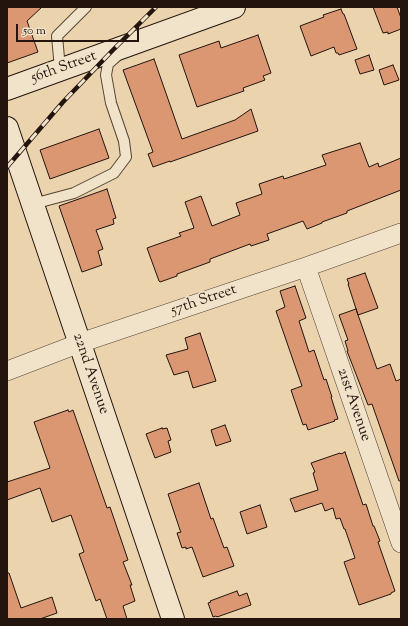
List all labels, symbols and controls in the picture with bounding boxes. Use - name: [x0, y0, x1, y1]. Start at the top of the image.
- scale bar: [18, 16, 141, 42]
- text: 50 m: [23, 22, 46, 40]
- street label: 56th Street: [29, 48, 99, 88]
- street label: 57th Street: [169, 281, 239, 321]
- street label: 22nd Avenue: [68, 331, 112, 417]
- street label: 21st Avenue: [332, 366, 374, 444]

